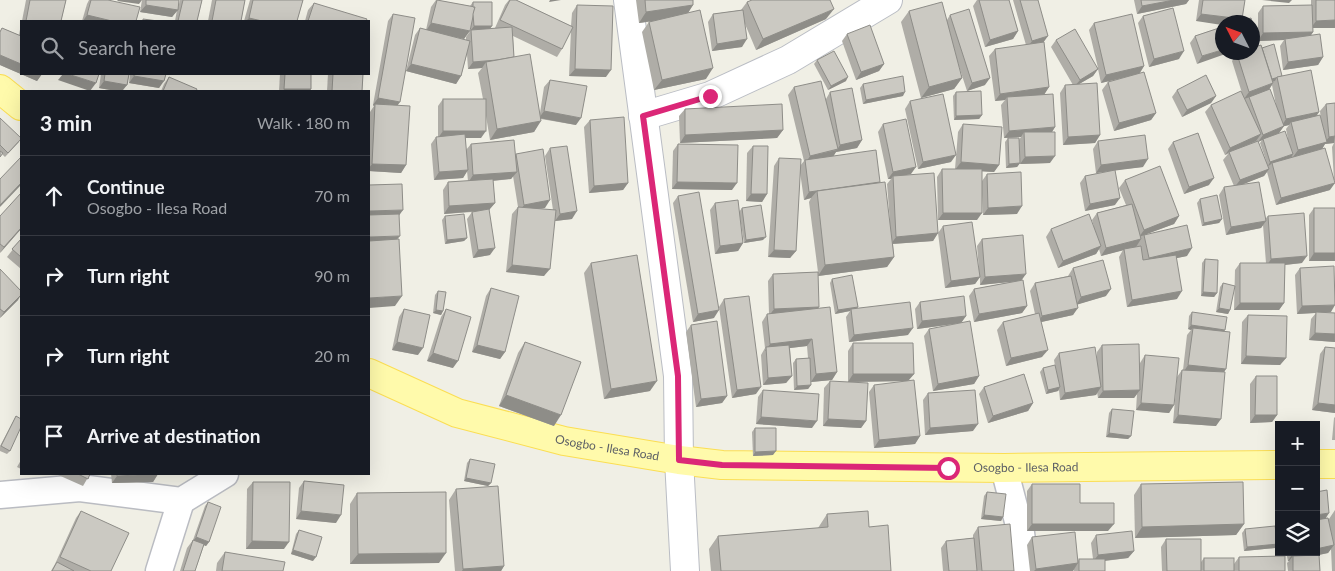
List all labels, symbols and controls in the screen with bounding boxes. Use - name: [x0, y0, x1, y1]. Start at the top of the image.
- north arrow: [1215, 15, 1260, 60]
- search box: [20, 20, 370, 75]
- icon: search: [38, 34, 66, 62]
- text: Search here: [78, 36, 176, 59]
- route end: [699, 85, 722, 108]
- text: 3 min: [40, 110, 92, 135]
- text: Walk · 180 m: [257, 113, 350, 132]
- text: Continue: [87, 175, 165, 198]
- icon: ahead: [40, 182, 68, 210]
- text: 70 m: [314, 186, 350, 205]
- text: Osogbo - Ilesa Road: [87, 198, 227, 217]
- icon: right: [40, 262, 68, 290]
- text: Turn right: [87, 264, 169, 287]
- text: 90 m: [314, 266, 350, 285]
- icon: right: [40, 342, 68, 370]
- text: Turn right: [87, 344, 169, 367]
- text: 20 m: [314, 346, 350, 365]
- map controls: [1275, 421, 1320, 556]
- button: +: [1275, 421, 1320, 466]
- icon: arrive: [40, 422, 68, 450]
- text: Arrive at destination: [87, 424, 260, 447]
- street label: Osogbo - Ilesa Road: [554, 431, 660, 464]
- route start: [937, 457, 960, 480]
- street label: Osogbo - Ilesa Road: [973, 459, 1079, 475]
- button: −: [1275, 466, 1320, 511]
- button: layers: [1275, 511, 1320, 556]

